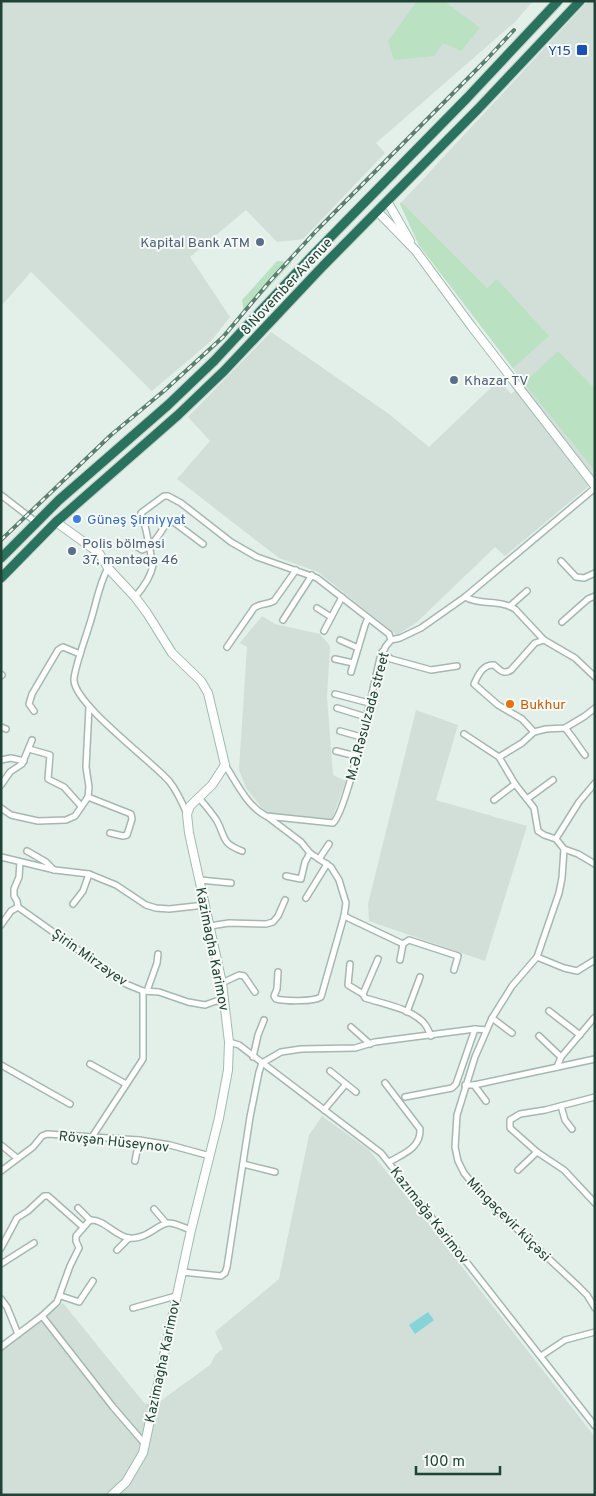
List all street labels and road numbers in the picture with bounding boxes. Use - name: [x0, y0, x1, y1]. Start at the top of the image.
- street label: 8 November Avenue: [238, 235, 337, 339]
- street label: M.Ə.Rəsulzadə street: [343, 650, 394, 783]
- street label: Kazimagha Karimov: [191, 886, 232, 1013]
- street label: Şirin Mirzəyev: [48, 926, 130, 991]
- street label: Rövşən Hüseynov: [58, 1128, 170, 1157]
- street label: Kazımağa Kərimov: [386, 1164, 472, 1268]
- street label: Mingəçevir küçəsi: [462, 1174, 554, 1266]
- street label: Kazimagha Karimov: [142, 1298, 185, 1424]

